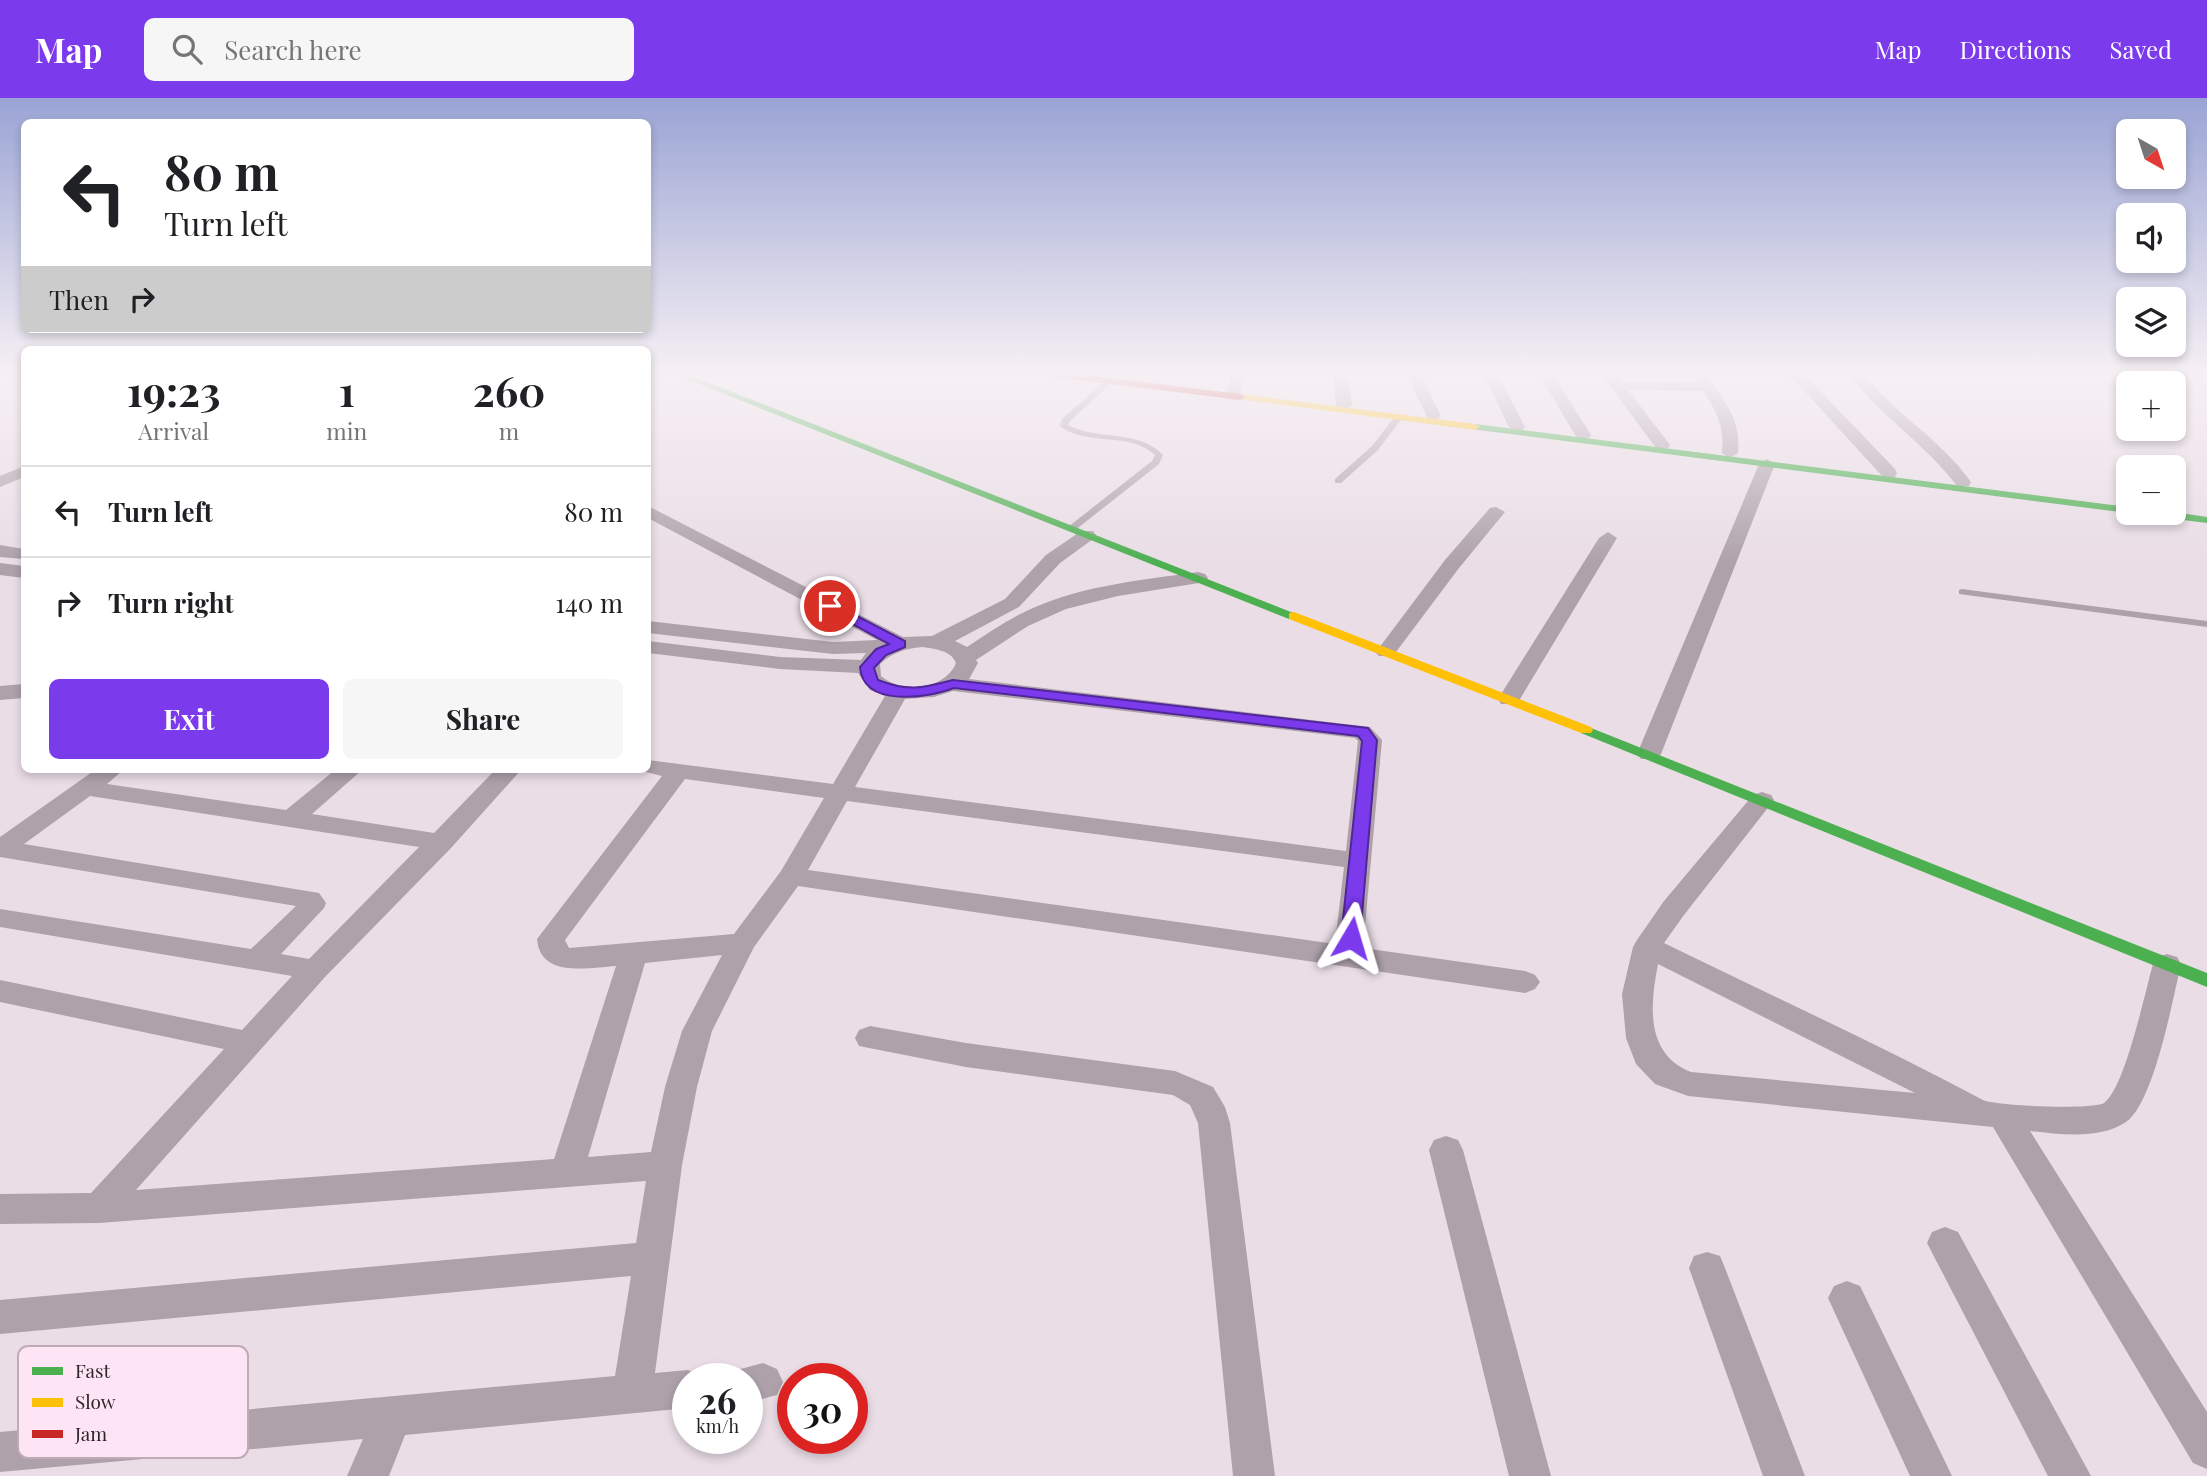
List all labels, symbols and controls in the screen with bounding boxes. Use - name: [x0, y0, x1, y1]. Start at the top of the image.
- search box: [144, 18, 634, 81]
- text: Map: [35, 27, 102, 71]
- icon: search: [168, 30, 206, 68]
- text: Search here: [224, 32, 362, 67]
- text: Map: [1875, 33, 1921, 65]
- text: Directions: [1959, 33, 2072, 65]
- text: Saved: [2110, 33, 2172, 65]
- north arrow: [2116, 119, 2186, 189]
- map controls: [2116, 119, 2186, 525]
- text: 80 m: [164, 138, 279, 203]
- icon: left: [49, 147, 140, 238]
- text: Turn left: [164, 201, 288, 244]
- button: sound: [2116, 203, 2186, 273]
- icon: right: [123, 280, 161, 318]
- text: Then: [49, 282, 109, 317]
- button: layers: [2116, 287, 2186, 357]
- text: 19:23: [127, 362, 221, 418]
- text: 1: [339, 362, 355, 418]
- text: 260: [473, 362, 545, 418]
- button: +: [2116, 371, 2186, 441]
- text: Arrival: [138, 415, 209, 446]
- text: min: [326, 415, 367, 446]
- text: m: [499, 415, 519, 446]
- button: −: [2116, 455, 2186, 525]
- icon: left: [49, 493, 87, 531]
- text: Turn left: [108, 494, 213, 529]
- text: 80 m: [564, 494, 623, 529]
- pin: [800, 576, 860, 636]
- icon: right: [49, 584, 87, 622]
- text: Turn right: [108, 585, 234, 620]
- text: 140 m: [555, 585, 623, 620]
- icon: arrive: [811, 587, 849, 625]
- button: Exit: [49, 679, 329, 759]
- button: Share: [343, 679, 623, 759]
- position arrow: [1314, 901, 1388, 975]
- legend: [18, 1346, 248, 1458]
- text: Fast: [75, 1357, 111, 1383]
- speed limit sign: 30: [777, 1363, 868, 1454]
- text: 26: [699, 1376, 736, 1423]
- text: Slow: [75, 1388, 116, 1414]
- text: km/h: [696, 1414, 739, 1438]
- text: Jam: [74, 1420, 107, 1446]

